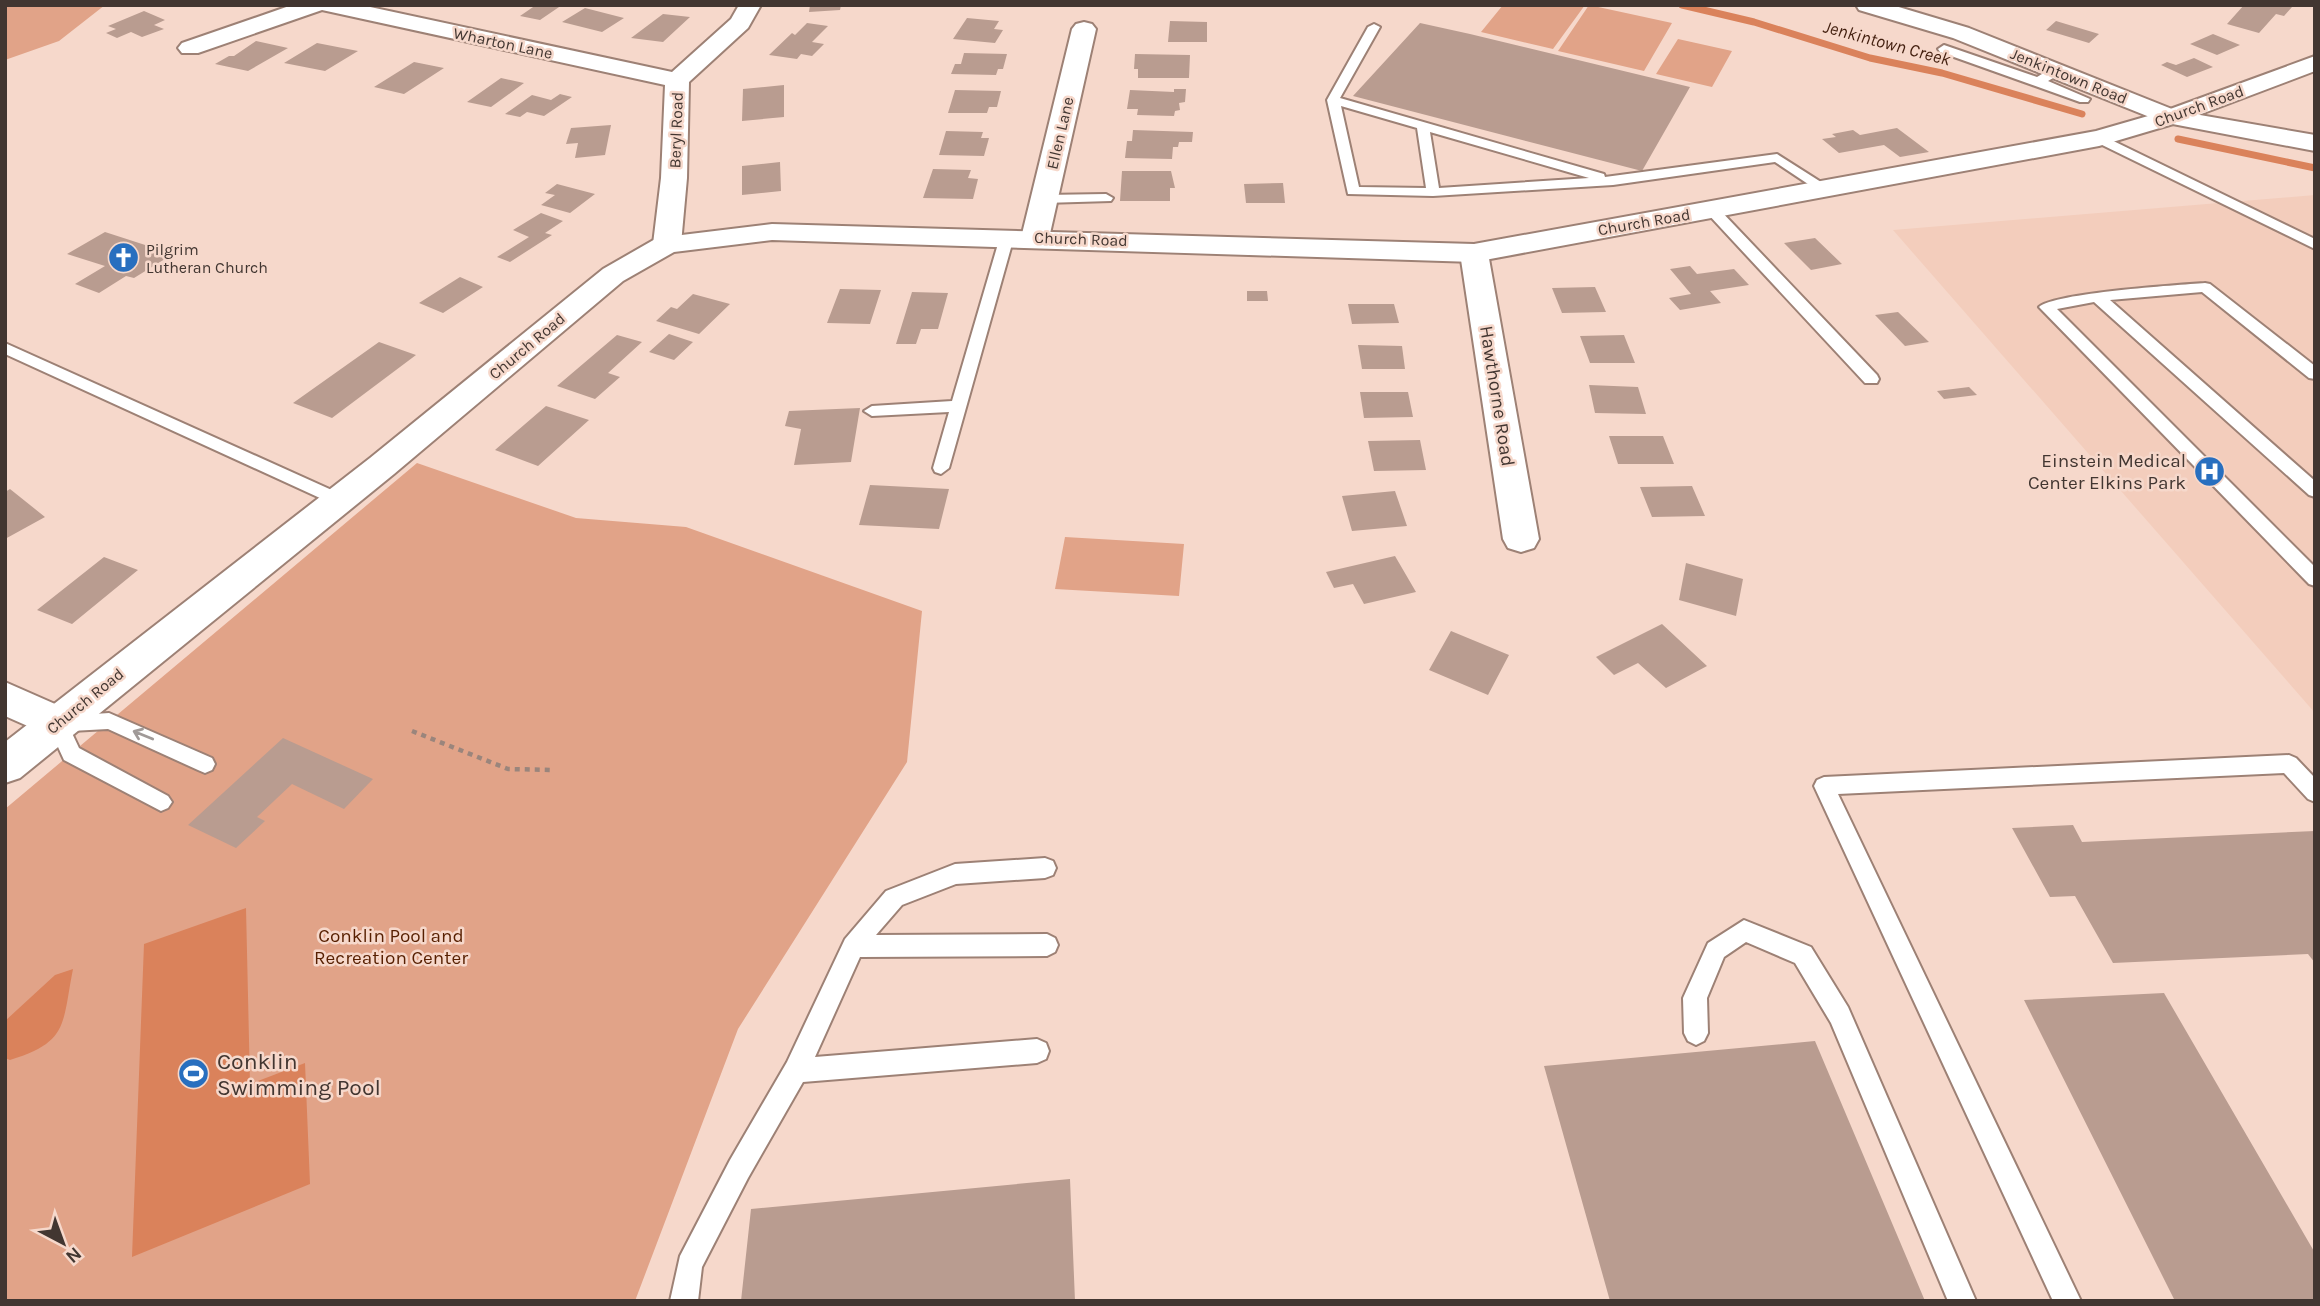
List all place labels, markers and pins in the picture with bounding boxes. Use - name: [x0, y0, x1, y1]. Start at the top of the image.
- place label: Pilgrim Lutheran Church: [146, 240, 268, 277]
- church icon: Pilgrim Lutheran Church: [106, 241, 140, 275]
- place label: Einstein Medical Center Elkins Park: [2028, 450, 2186, 494]
- hospital icon: Einstein Medical Center Elkins Park: [2192, 455, 2226, 489]
- place label: Conklin Swimming Pool: [217, 1048, 381, 1101]
- sports icon: Conklin Swimming Pool: [177, 1057, 211, 1091]

